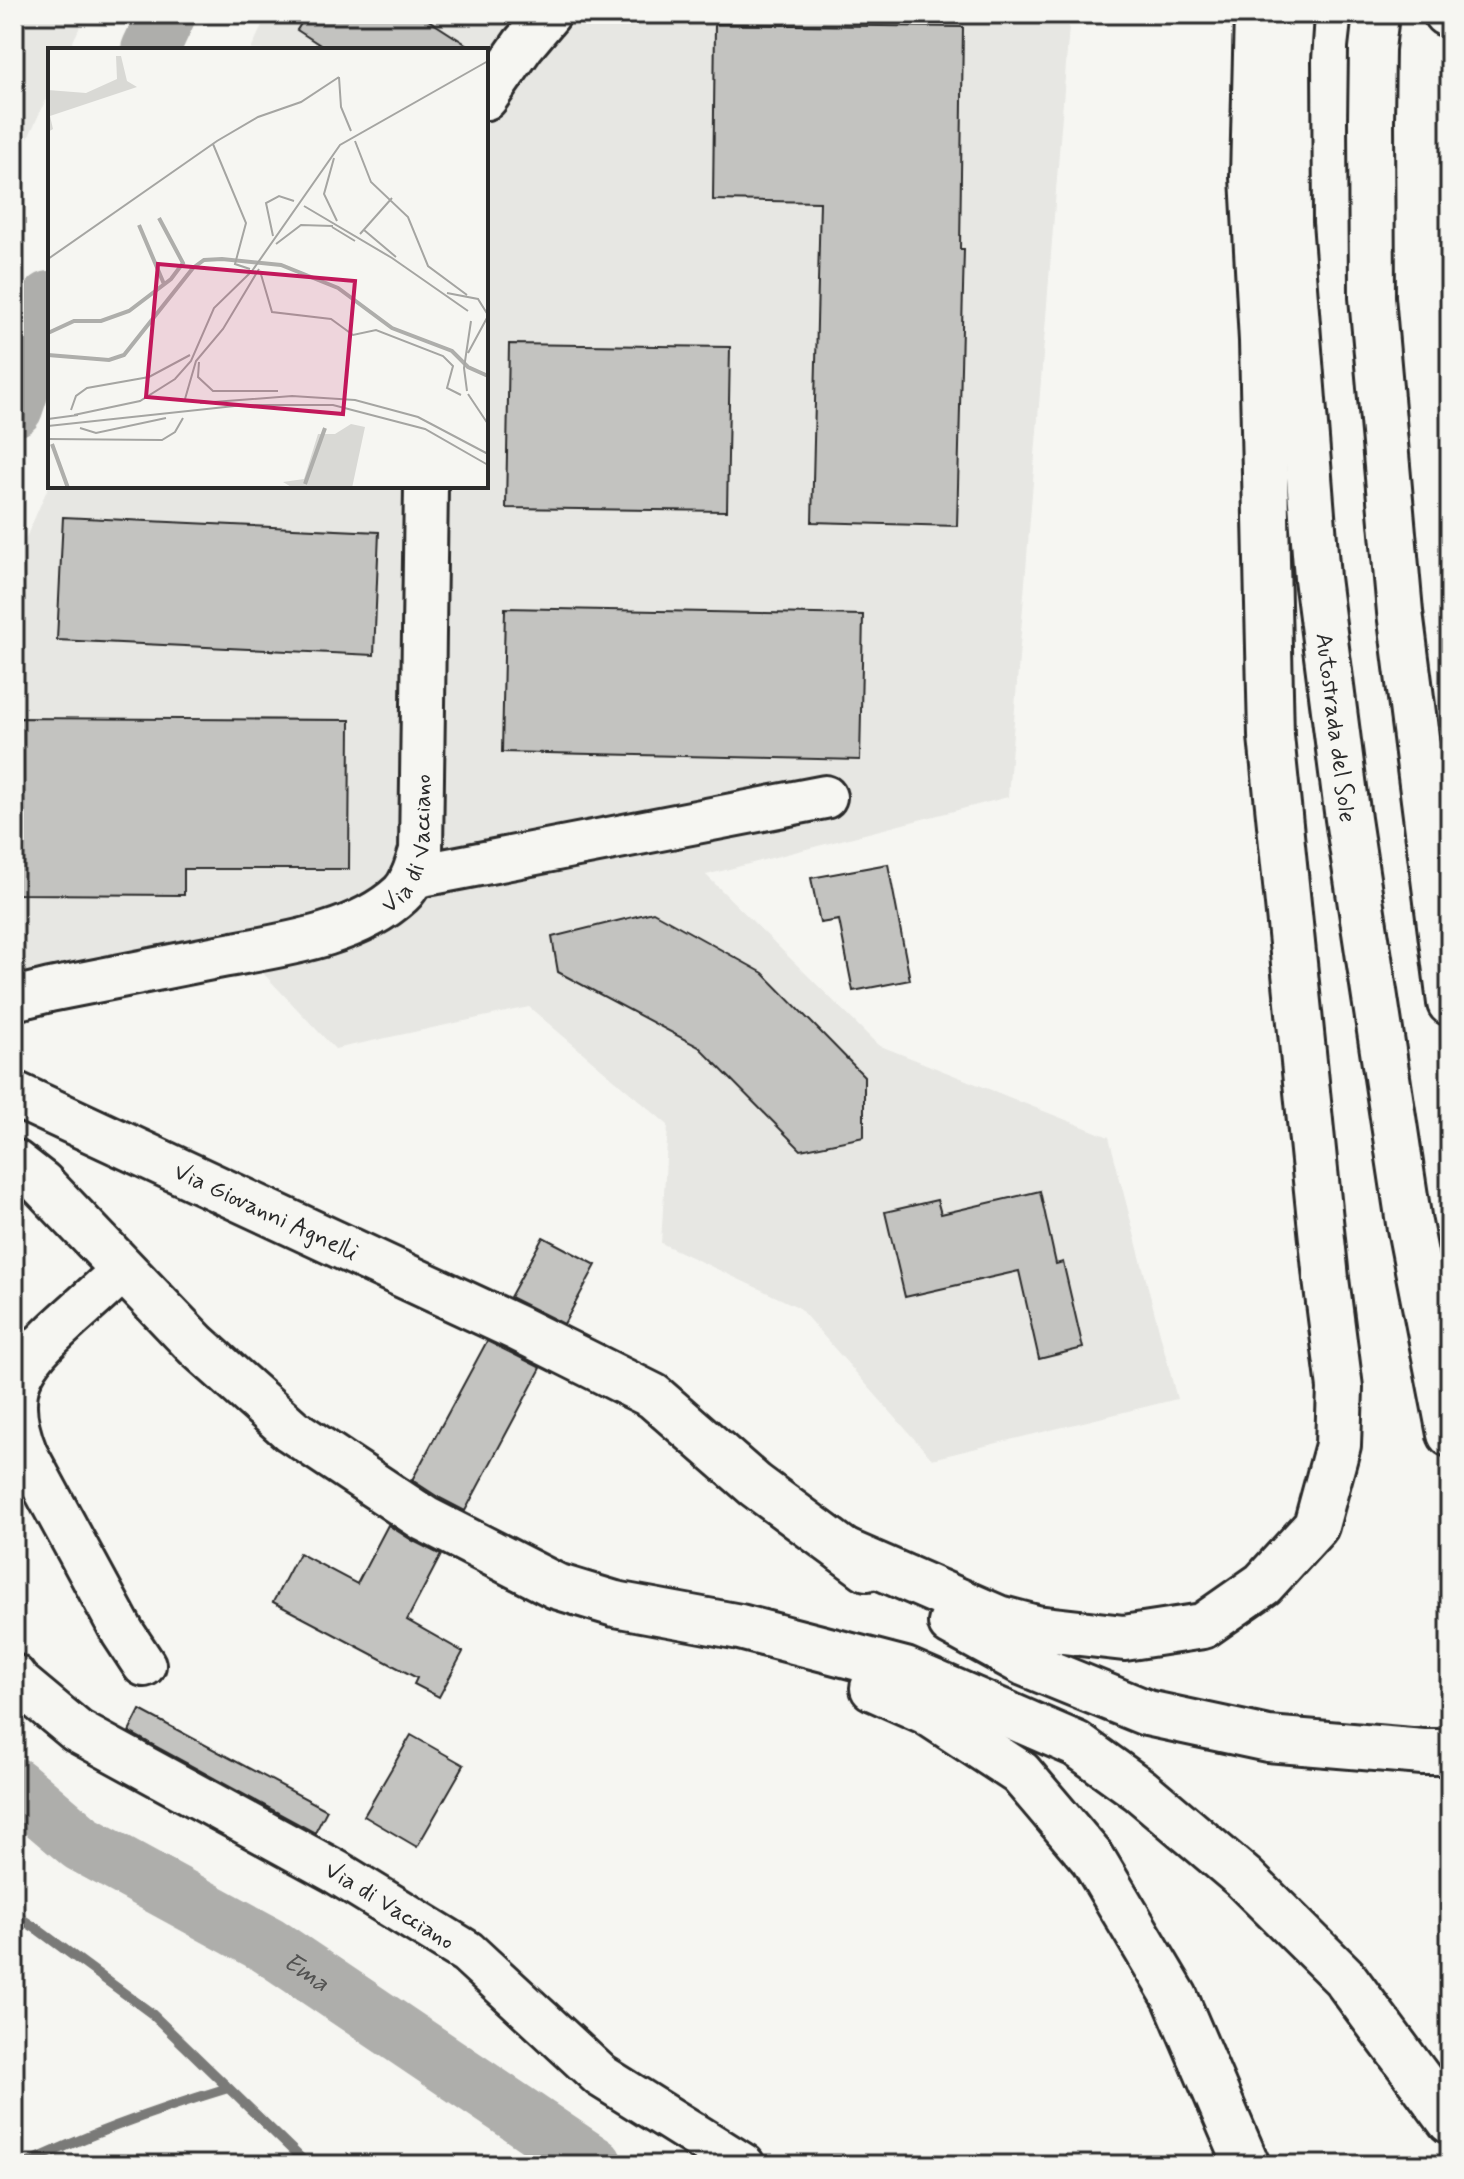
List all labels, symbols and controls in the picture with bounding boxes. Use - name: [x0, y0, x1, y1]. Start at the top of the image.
- inset map: [48, 48, 488, 488]
- street label: Autostrada del Sole: [1307, 631, 1362, 824]
- street label: Via di Vacciano: [376, 774, 439, 921]
- street label: Via Giovanni Agnelli: [168, 1156, 362, 1269]
- street label: Via di Vacciano: [319, 1855, 460, 1958]
- water label: Ema: [276, 1945, 336, 2001]

